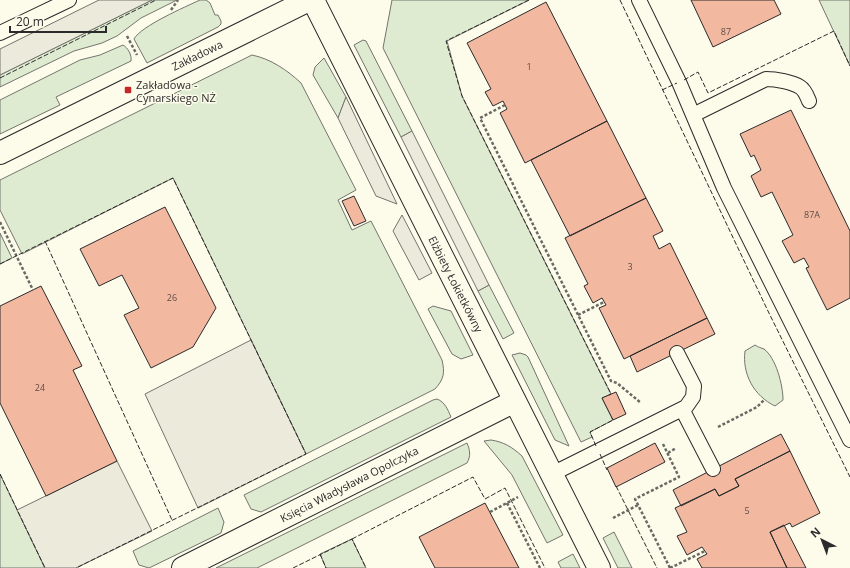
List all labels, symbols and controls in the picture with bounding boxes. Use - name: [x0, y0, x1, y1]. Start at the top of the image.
- scale bar: [10, 8, 106, 34]
- text: 20 m: [16, 13, 44, 30]
- house number: 87: [721, 25, 731, 38]
- street label: Zakładowa: [169, 36, 225, 74]
- house number: 1: [526, 60, 532, 73]
- place label: Zakładowa - Cynarskiego NŻ: [136, 77, 216, 105]
- marker: Zakładowa - Cynarskiego NŻ: [123, 85, 133, 95]
- house number: 87A: [804, 208, 820, 221]
- street label: Elżbiety Łokietkówny: [425, 233, 487, 335]
- house number: 3: [627, 260, 633, 273]
- house number: 26: [167, 291, 177, 304]
- house number: 24: [35, 381, 45, 394]
- street label: Księcia Władysława Opolczyka: [277, 443, 421, 525]
- house number: 5: [744, 504, 750, 517]
- north arrow: [802, 520, 842, 560]
- text: N: [807, 524, 823, 541]

